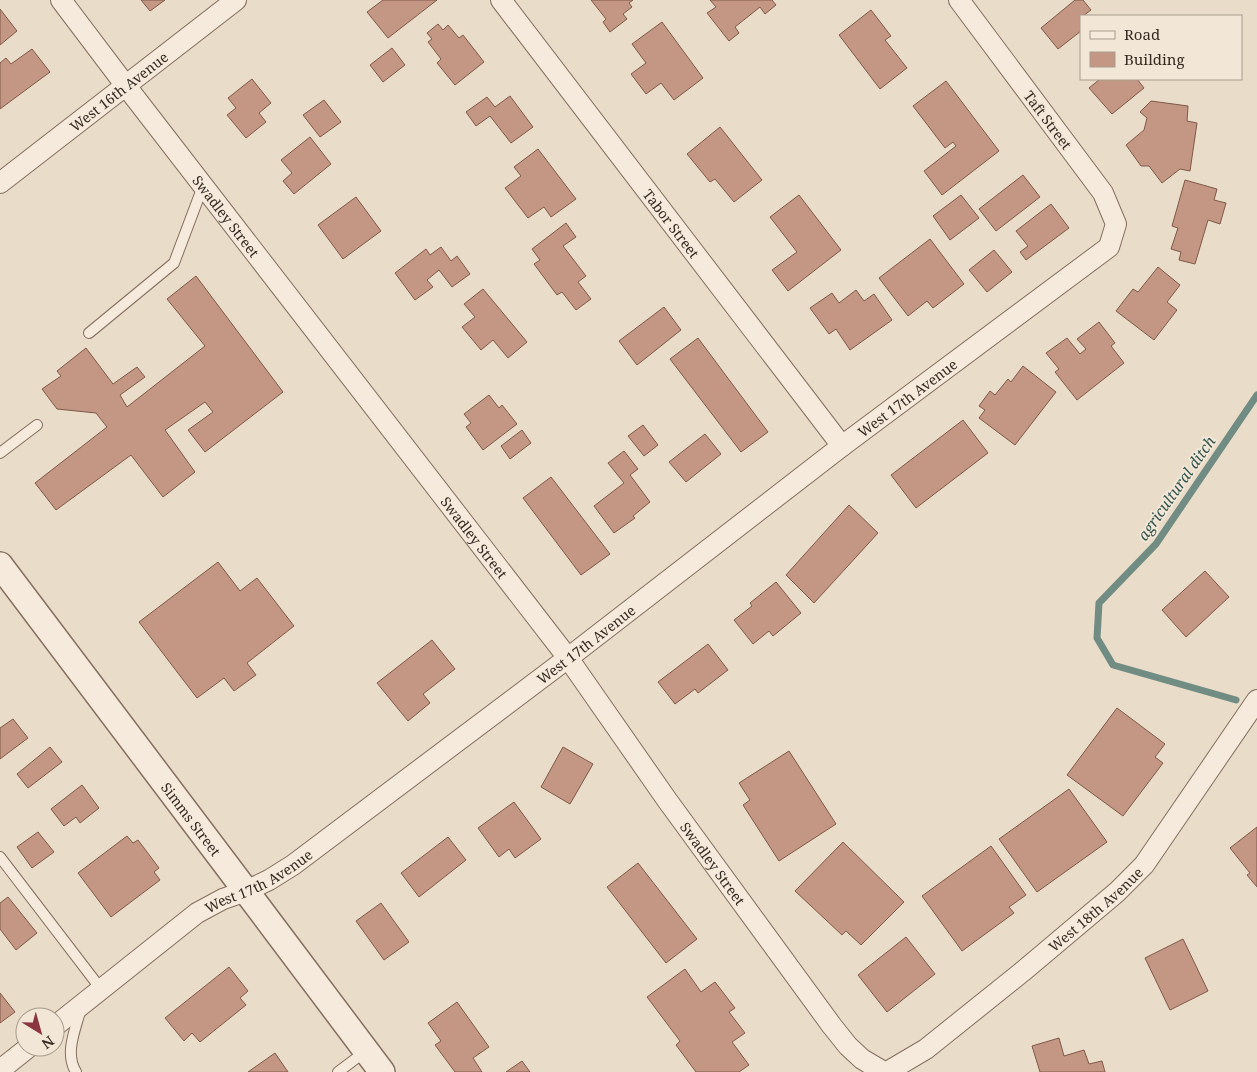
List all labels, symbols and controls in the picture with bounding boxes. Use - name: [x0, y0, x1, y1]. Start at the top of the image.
- legend: [1080, 15, 1242, 80]
- text: Road: [1124, 24, 1160, 44]
- street label: West 16th Avenue: [66, 47, 172, 135]
- text: Building: [1124, 49, 1185, 69]
- street label: Taft Street: [1020, 87, 1076, 153]
- street label: Swadley Street: [189, 171, 264, 261]
- street label: Tabor Street: [639, 185, 704, 262]
- street label: West 17th Avenue: [854, 354, 961, 441]
- water label: agricultural ditch: [1133, 432, 1219, 544]
- street label: Swadley Street: [437, 492, 512, 582]
- street label: West 17th Avenue: [533, 600, 639, 688]
- street label: Simms Street: [158, 778, 226, 860]
- street label: Swadley Street: [676, 818, 750, 909]
- street label: West 17th Avenue: [201, 844, 316, 917]
- street label: West 18th Avenue: [1044, 863, 1146, 955]
- north arrow: [15, 1007, 65, 1057]
- text: N: [38, 1032, 58, 1054]

